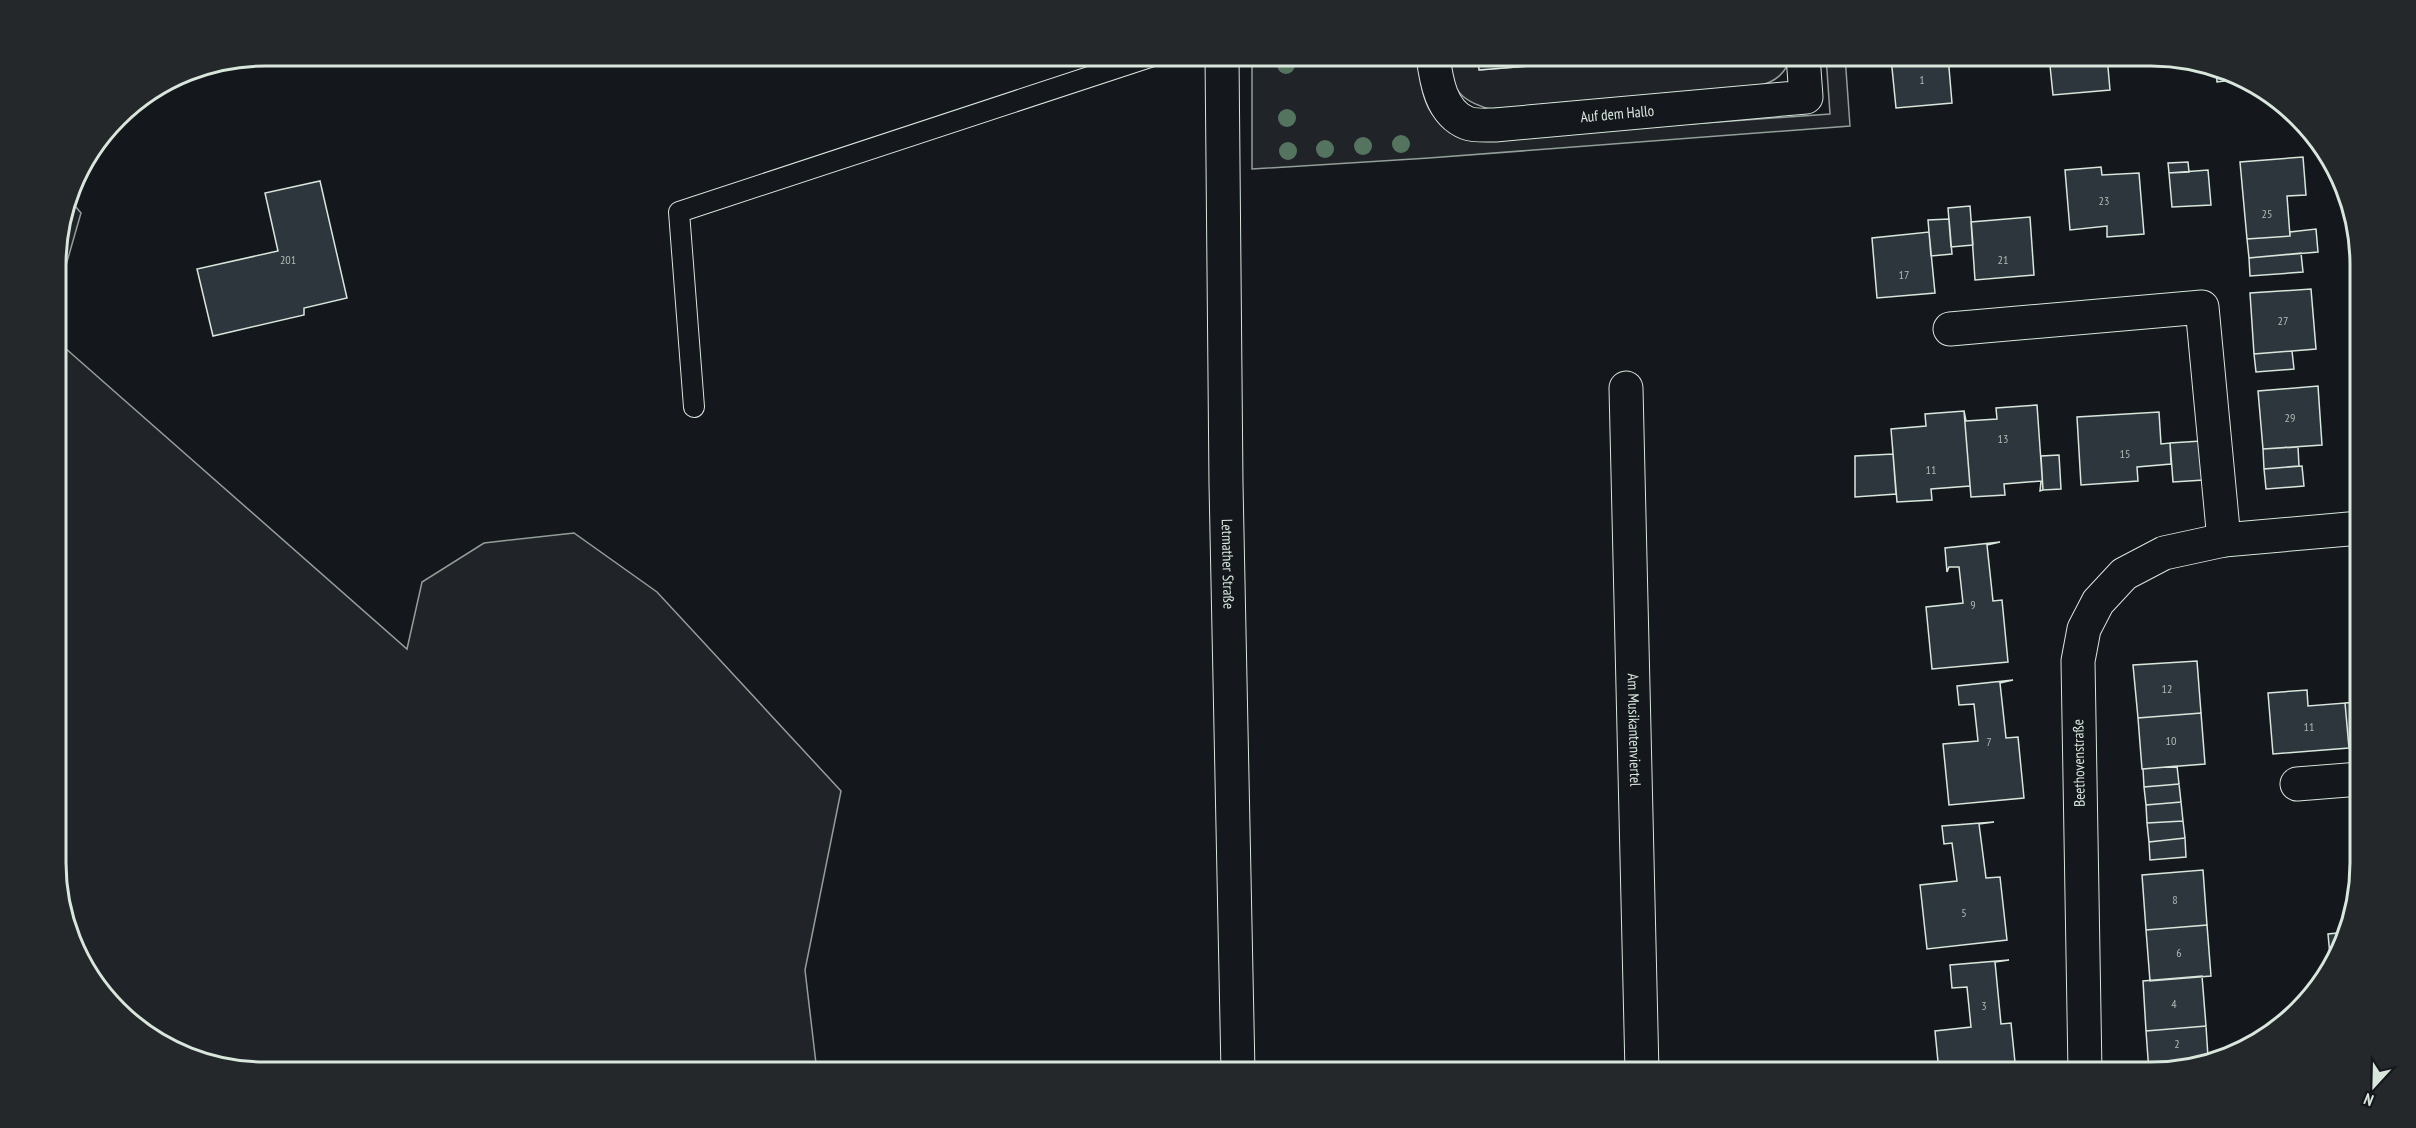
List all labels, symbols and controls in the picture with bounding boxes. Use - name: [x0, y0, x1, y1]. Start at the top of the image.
- house number: 1: [1919, 72, 1925, 87]
- street label: Auf dem Hallo: [1580, 101, 1655, 126]
- house number: 23: [2099, 193, 2109, 208]
- house number: 25: [2262, 206, 2272, 221]
- house number: 201: [280, 252, 296, 267]
- house number: 21: [1998, 252, 2008, 267]
- house number: 17: [1899, 267, 1909, 282]
- house number: 27: [2278, 313, 2288, 328]
- house number: 29: [2285, 410, 2295, 425]
- house number: 13: [1998, 431, 2008, 446]
- house number: 15: [2120, 446, 2130, 461]
- house number: 11: [1926, 462, 1936, 477]
- street label: Letmather Straße: [1218, 519, 1239, 609]
- house number: 9: [1970, 597, 1976, 612]
- street label: Am Musikantenviertel: [1624, 673, 1645, 787]
- house number: 12: [2162, 681, 2172, 696]
- street label: Beethovenstraße: [2068, 719, 2089, 807]
- house number: 11: [2304, 719, 2314, 734]
- house number: 10: [2166, 733, 2176, 748]
- house number: 7: [1986, 734, 1992, 749]
- house number: 8: [2172, 892, 2178, 907]
- house number: 5: [1961, 905, 1967, 920]
- house number: 6: [2176, 945, 2182, 960]
- house number: 4: [2171, 996, 2177, 1011]
- house number: 3: [1981, 998, 1987, 1013]
- house number: 2: [2174, 1036, 2180, 1051]
- north arrow: [2344, 1056, 2404, 1116]
- text: N: [2361, 1089, 2376, 1111]

